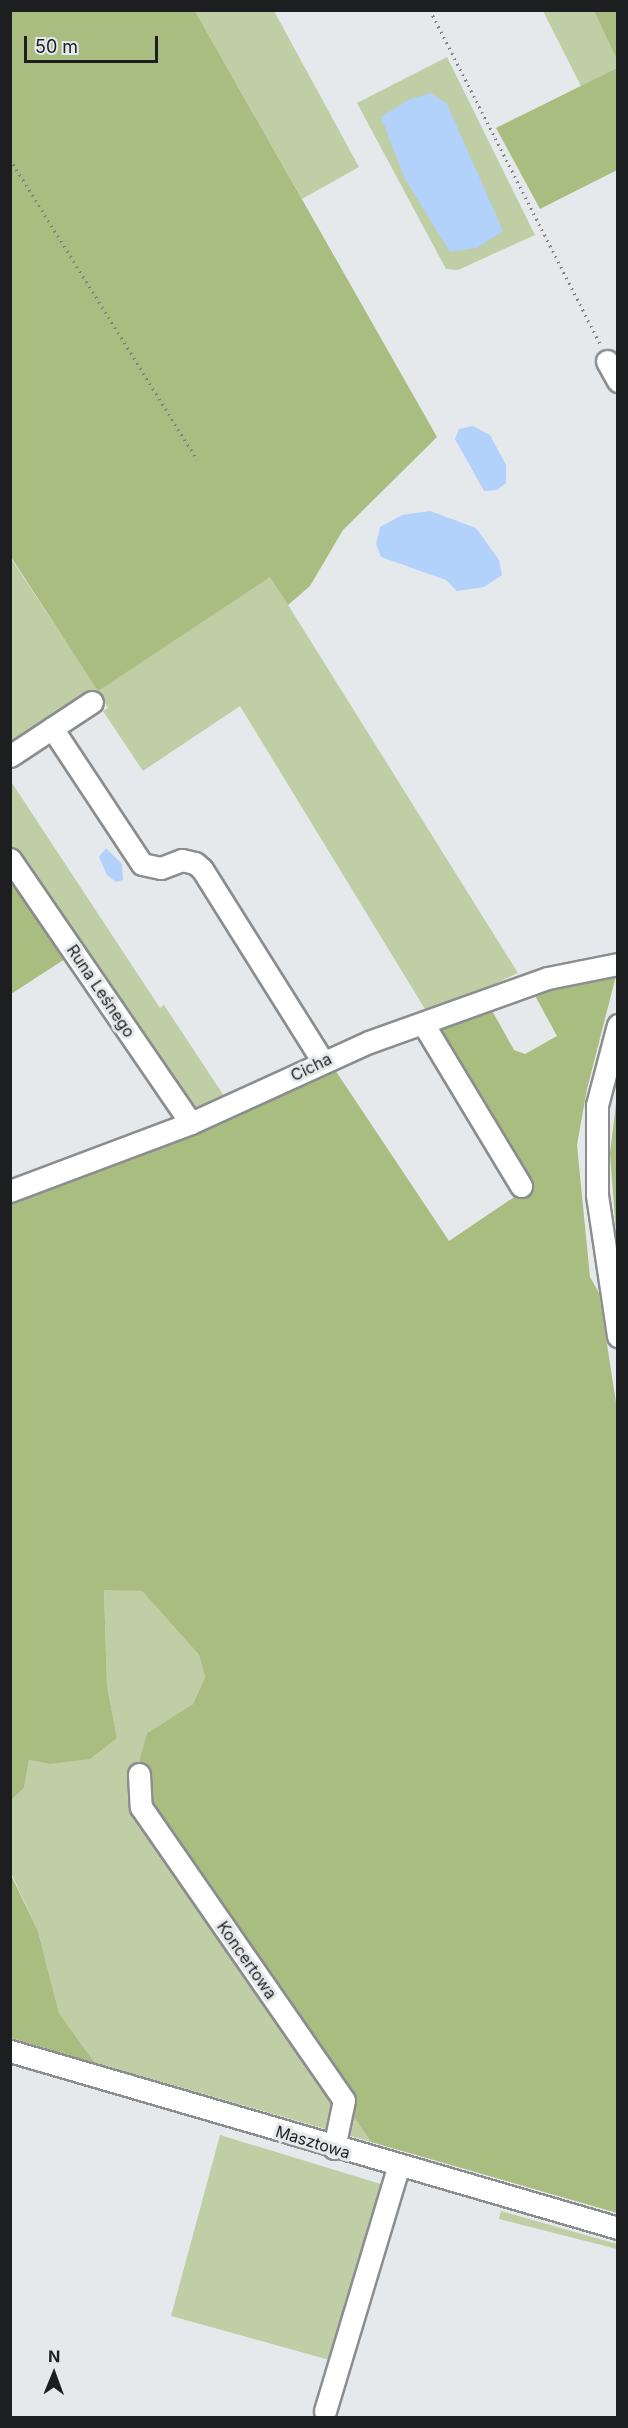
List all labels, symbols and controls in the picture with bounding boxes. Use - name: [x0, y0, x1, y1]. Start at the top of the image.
- scale bar: [27, 24, 160, 62]
- text: 50 m: [35, 36, 78, 57]
- street label: Runa Leśnego: [63, 941, 139, 1041]
- street label: Cicha: [287, 1049, 335, 1085]
- street label: Koncertowa: [213, 1917, 281, 2003]
- street label: Masztowa: [273, 2122, 353, 2162]
- north arrow: [24, 2344, 84, 2404]
- text: N: [48, 2346, 61, 2366]

